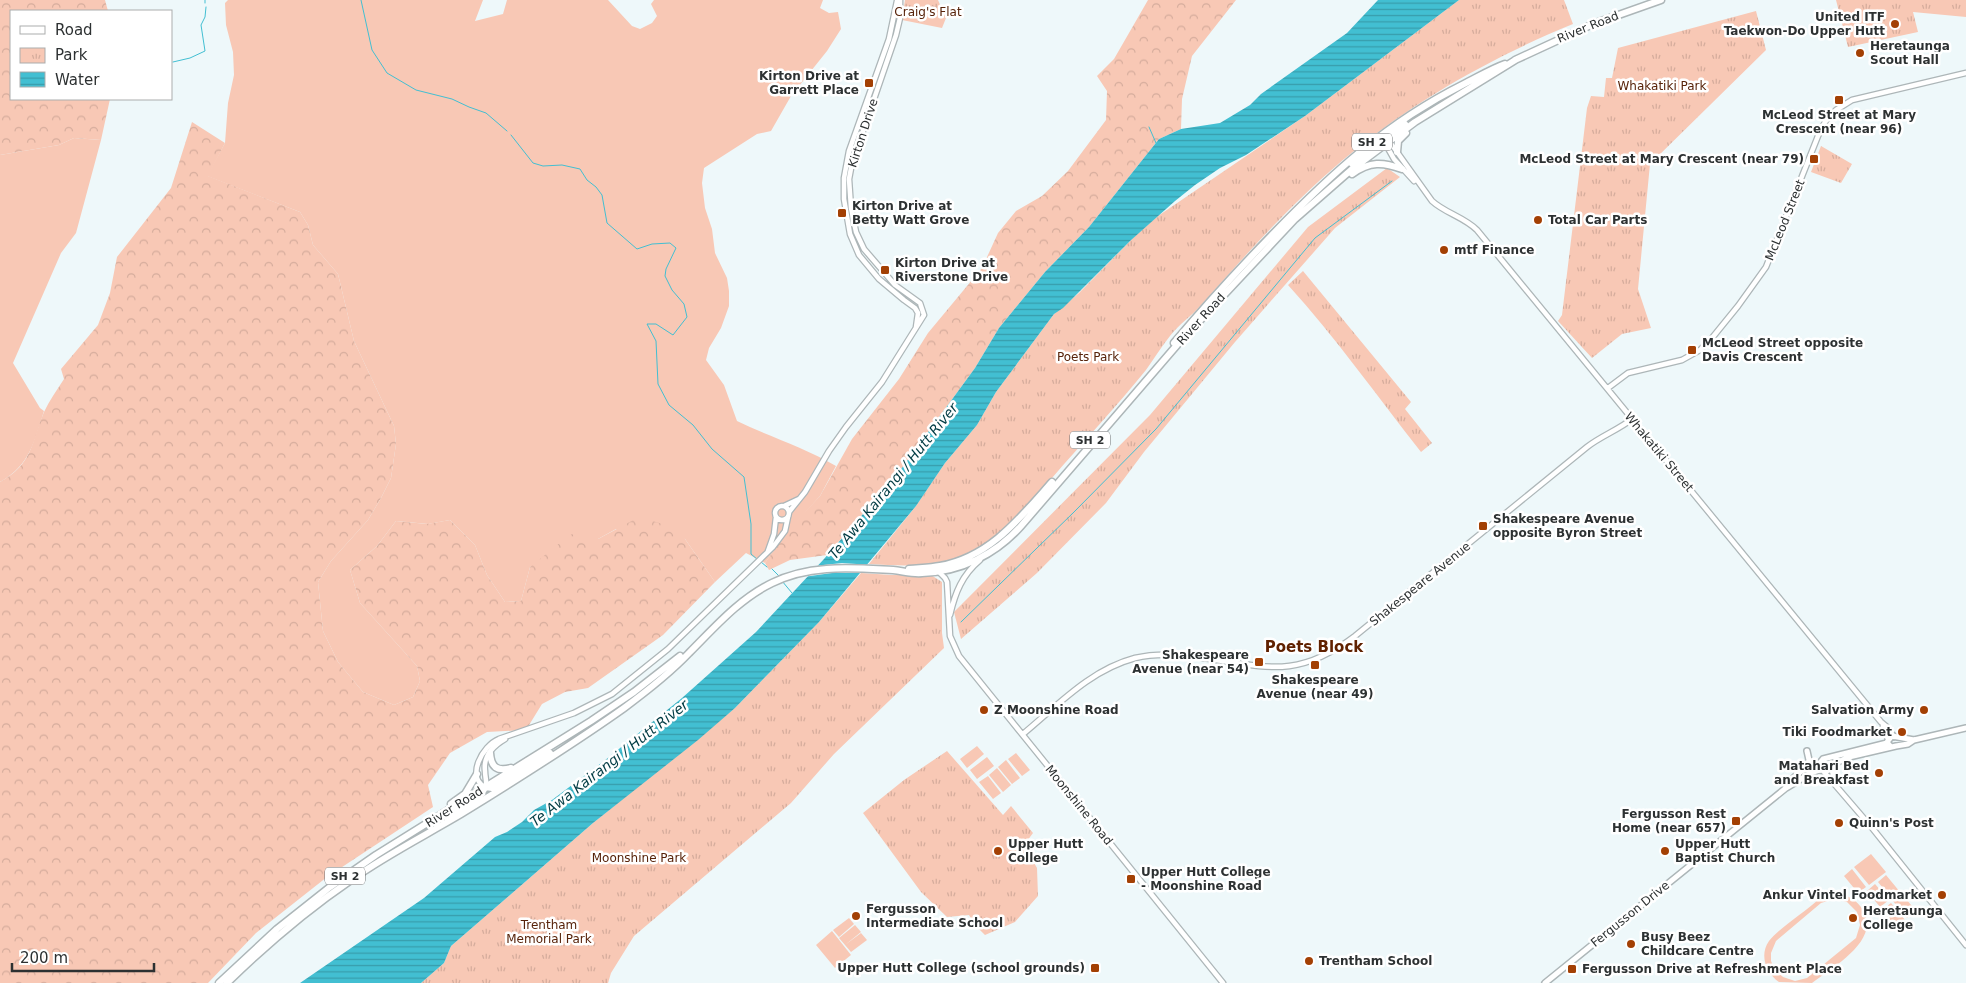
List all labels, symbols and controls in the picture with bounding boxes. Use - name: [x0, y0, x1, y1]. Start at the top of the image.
- park label: Craig's Flat: [894, 5, 962, 19]
- street label: River Road: [1555, 8, 1621, 46]
- legend: [10, 10, 172, 100]
- place label: United ITF Taekwon-Do Upper Hutt: [1724, 10, 1885, 38]
- marker: United ITF Taekwon-Do Upper Hutt: [1889, 18, 1901, 30]
- text: Road: [55, 21, 93, 39]
- place label: Heretaunga Scout Hall: [1870, 39, 1950, 67]
- text: Park: [55, 46, 88, 64]
- marker: Heretaunga Scout Hall: [1854, 47, 1866, 59]
- place label: Kirton Drive at Garrett Place: [759, 69, 859, 97]
- text: Water: [55, 71, 100, 89]
- marker: Kirton Drive at Garrett Place: [863, 77, 875, 89]
- park label: Whakatiki Park: [1618, 79, 1707, 93]
- marker: McLeod Street at Mary Crescent (near 96): [1833, 94, 1845, 106]
- street label: Kirton Drive: [845, 97, 881, 169]
- place label: McLeod Street at Mary Crescent (near 96): [1762, 108, 1916, 136]
- road number: SH 2: [1352, 134, 1392, 150]
- place label: McLeod Street at Mary Crescent (near 79): [1519, 152, 1804, 166]
- marker: McLeod Street at Mary Crescent (near 79): [1808, 153, 1820, 165]
- street label: McLeod Street: [1762, 177, 1808, 263]
- place label: Kirton Drive at Betty Watt Grove: [852, 199, 969, 227]
- marker: Kirton Drive at Betty Watt Grove: [836, 207, 848, 219]
- place label: Total Car Parts: [1548, 213, 1647, 227]
- marker: Total Car Parts: [1532, 214, 1544, 226]
- place label: mtf Finance: [1454, 243, 1534, 257]
- marker: mtf Finance: [1438, 244, 1450, 256]
- place label: Kirton Drive at Riverstone Drive: [895, 256, 1008, 284]
- marker: Kirton Drive at Riverstone Drive: [879, 264, 891, 276]
- street label: River Road: [1174, 290, 1228, 348]
- place label: McLeod Street opposite Davis Crescent: [1702, 336, 1863, 364]
- marker: McLeod Street opposite Davis Crescent: [1686, 344, 1698, 356]
- park label: Poets Park: [1057, 350, 1119, 364]
- water label: Te Awa Kairangi / Hutt River: [825, 399, 962, 562]
- street label: Whakatiki Street: [1622, 409, 1697, 495]
- road number: SH 2: [1070, 432, 1110, 448]
- place label: Shakespeare Avenue opposite Byron Street: [1493, 512, 1642, 540]
- marker: Shakespeare Avenue opposite Byron Street: [1477, 520, 1489, 532]
- street label: Shakespeare Avenue: [1367, 539, 1473, 629]
- district label: Poets Block: [1265, 638, 1364, 656]
- place label: Shakespeare Avenue (near 54): [1132, 648, 1249, 676]
- marker: Shakespeare Avenue (near 54): [1253, 656, 1265, 668]
- marker: Shakespeare Avenue (near 49): [1309, 659, 1321, 671]
- place label: Shakespeare Avenue (near 49): [1257, 673, 1373, 701]
- water label: Te Awa Kairangi / Hutt River: [527, 696, 692, 830]
- place label: Z Moonshine Road: [994, 703, 1119, 717]
- place label: Salvation Army: [1811, 703, 1914, 717]
- marker: Z Moonshine Road: [978, 704, 990, 716]
- marker: Salvation Army: [1918, 704, 1930, 716]
- place label: Tiki Foodmarket: [1783, 725, 1892, 739]
- marker: Tiki Foodmarket: [1896, 726, 1908, 738]
- place label: Matahari Bed and Breakfast: [1774, 759, 1869, 787]
- street label: Moonshine Road: [1042, 762, 1116, 848]
- marker: Matahari Bed and Breakfast: [1873, 767, 1885, 779]
- street label: River Road: [423, 784, 485, 830]
- place label: Fergusson Rest Home (near 657): [1612, 807, 1726, 835]
- marker: Fergusson Rest Home (near 657): [1730, 815, 1742, 827]
- place label: Quinn's Post: [1849, 816, 1934, 830]
- marker: Quinn's Post: [1833, 817, 1845, 829]
- place label: Upper Hutt College: [1008, 837, 1083, 865]
- place label: Upper Hutt Baptist Church: [1675, 837, 1775, 865]
- marker: Upper Hutt College: [992, 845, 1004, 857]
- marker: Upper Hutt Baptist Church: [1659, 845, 1671, 857]
- park label: Moonshine Park: [592, 851, 686, 865]
- place label: Upper Hutt College - Moonshine Road: [1141, 865, 1271, 893]
- road number: SH 2: [325, 868, 365, 884]
- marker: Upper Hutt College - Moonshine Road: [1125, 873, 1137, 885]
- street label: Fergusson Drive: [1588, 878, 1672, 950]
- place label: Ankur Vintel Foodmarket: [1763, 888, 1932, 902]
- marker: Ankur Vintel Foodmarket: [1936, 889, 1948, 901]
- place label: Fergusson Intermediate School: [866, 902, 1003, 930]
- place label: Heretaunga College: [1863, 904, 1943, 932]
- marker: Fergusson Intermediate School: [850, 910, 862, 922]
- marker: Heretaunga College: [1847, 912, 1859, 924]
- park label: Trentham Memorial Park: [506, 918, 592, 946]
- place label: Busy Beez Childcare Centre: [1641, 930, 1754, 958]
- marker: Busy Beez Childcare Centre: [1625, 938, 1637, 950]
- scale bar: [12, 940, 155, 972]
- text: 200 m: [20, 949, 68, 967]
- place label: Trentham School: [1319, 954, 1432, 968]
- marker: Trentham School: [1303, 955, 1315, 967]
- place label: Upper Hutt College (school grounds): [837, 961, 1085, 975]
- marker: Upper Hutt College (school grounds): [1089, 962, 1101, 974]
- place label: Fergusson Drive at Refreshment Place: [1582, 962, 1842, 976]
- marker: Fergusson Drive at Refreshment Place: [1566, 963, 1578, 975]

